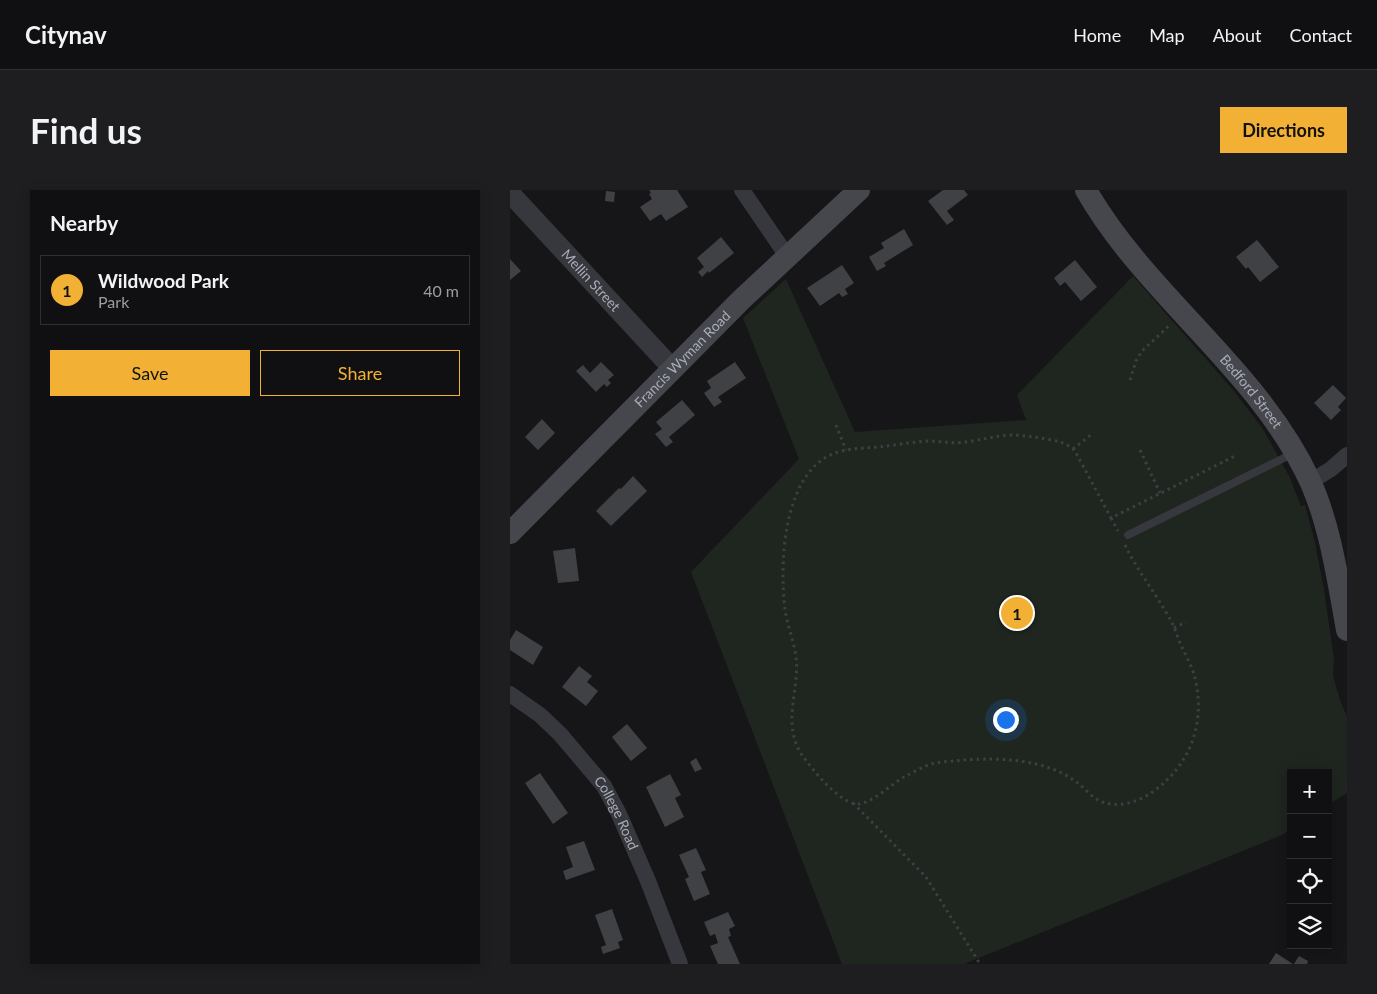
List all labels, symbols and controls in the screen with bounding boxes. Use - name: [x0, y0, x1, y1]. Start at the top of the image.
- text: Citynav: [25, 20, 107, 49]
- text: Home: [1073, 24, 1121, 46]
- text: Map: [1149, 24, 1185, 46]
- text: About: [1213, 24, 1262, 46]
- text: Contact: [1290, 24, 1352, 46]
- button: Directions: [1220, 107, 1347, 153]
- text: Find us: [30, 109, 142, 151]
- text: Nearby: [50, 210, 118, 235]
- street label: Mellin Street: [558, 245, 624, 315]
- text: Wildwood Park: [98, 269, 229, 292]
- text: 1: [62, 281, 72, 300]
- text: 40 m: [423, 281, 459, 300]
- text: Park: [98, 292, 129, 311]
- street label: Francis Wyman Road: [631, 307, 734, 410]
- button: Save: [50, 350, 250, 396]
- button: Share: [260, 350, 460, 396]
- street label: Bedford Street: [1217, 351, 1286, 431]
- pin: 1: [1001, 594, 1033, 632]
- your location: [993, 707, 1019, 733]
- map controls: [1287, 769, 1332, 949]
- button: +: [1287, 769, 1332, 814]
- street label: College Road: [591, 772, 642, 852]
- button: −: [1287, 814, 1332, 859]
- button: locate: [1287, 859, 1332, 904]
- button: layers: [1287, 904, 1332, 949]

